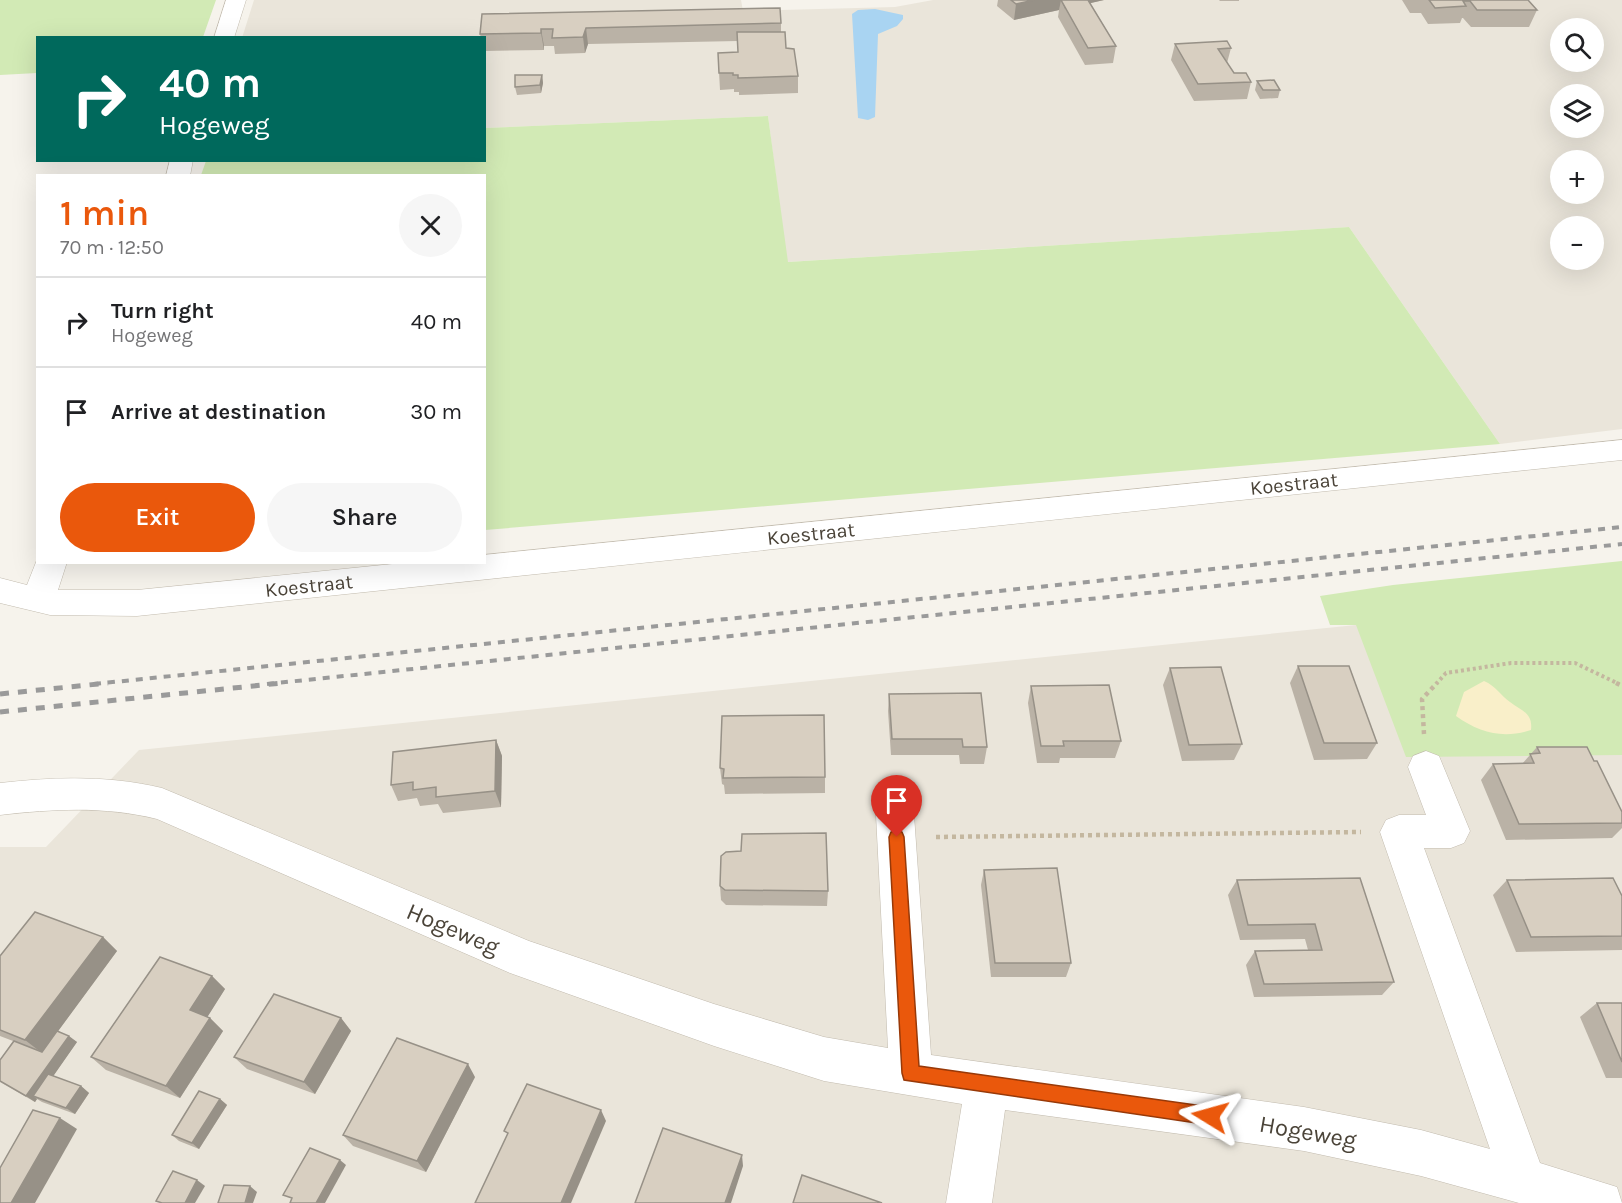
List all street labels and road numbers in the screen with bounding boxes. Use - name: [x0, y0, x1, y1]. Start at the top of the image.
- street label: Koestraat: [1249, 468, 1340, 500]
- street label: Koestraat: [766, 518, 857, 550]
- street label: Koestraat: [264, 570, 355, 602]
- street label: Hogeweg: [402, 897, 504, 961]
- street label: Hogeweg: [1257, 1110, 1359, 1154]

